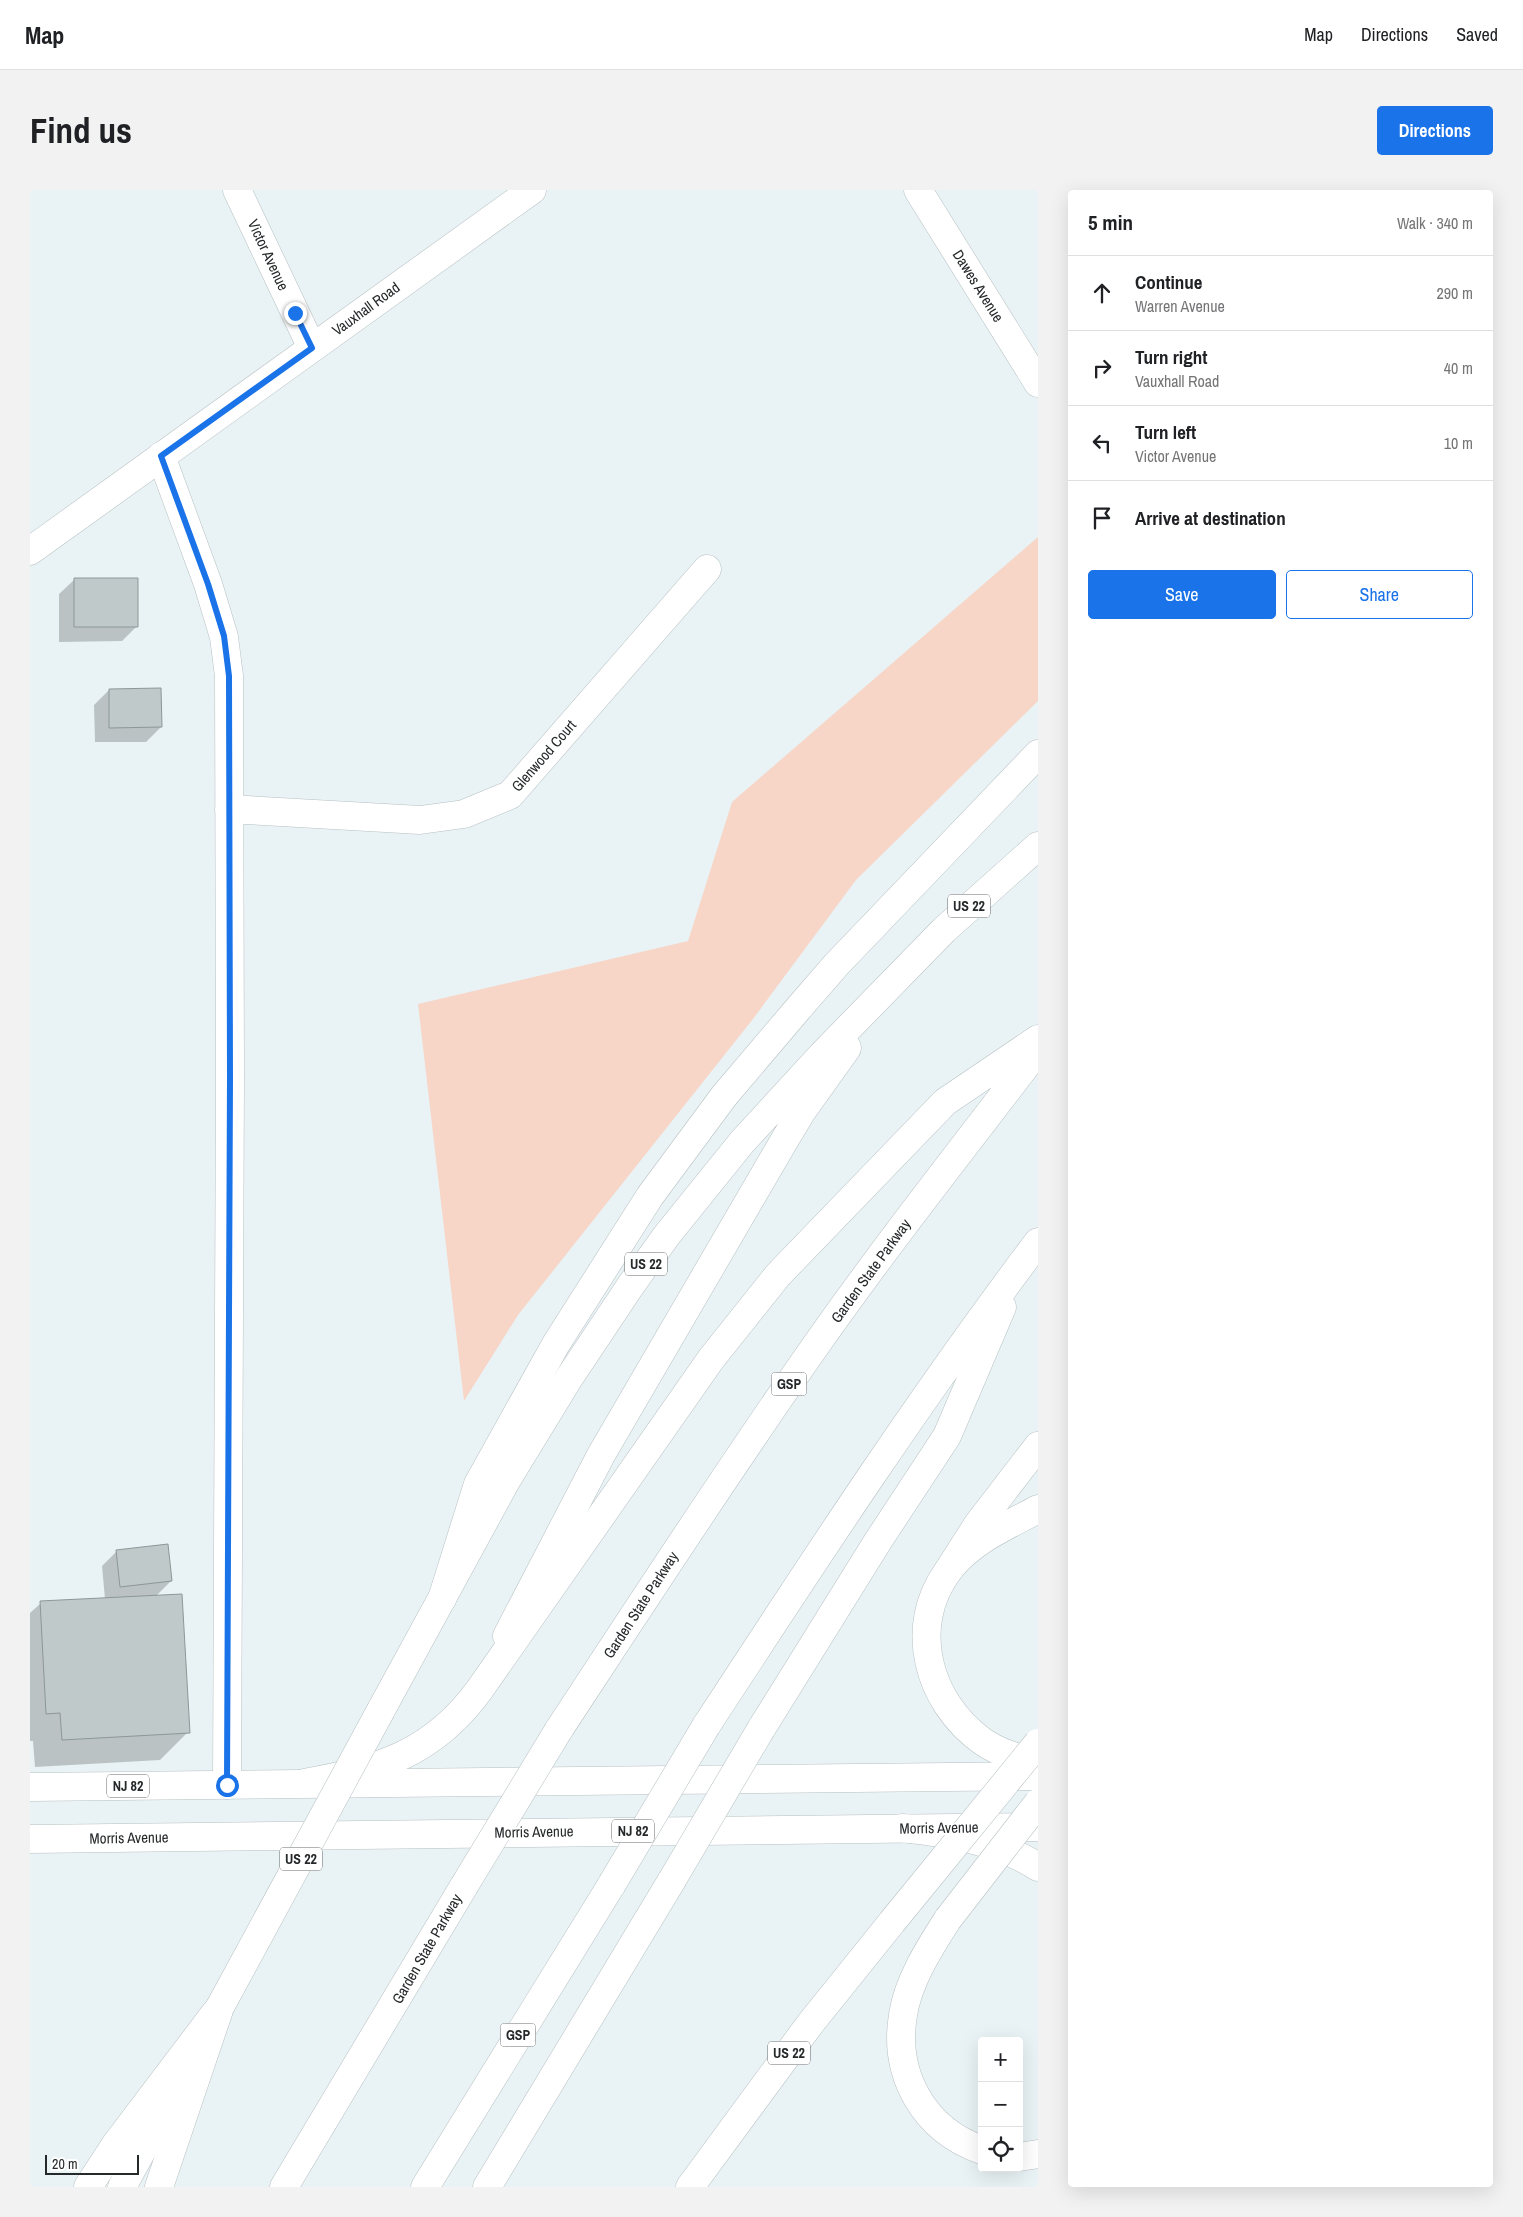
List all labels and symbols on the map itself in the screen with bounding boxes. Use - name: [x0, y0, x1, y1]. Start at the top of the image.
- street label: Victor Avenue: [243, 216, 294, 294]
- street label: Dawes Avenue: [948, 245, 1009, 326]
- street label: Vauxhall Road: [328, 277, 404, 340]
- route end: [284, 302, 307, 325]
- street label: Glenwood Court: [507, 715, 581, 796]
- road number: US 22: [948, 894, 990, 918]
- street label: Garden State Parkway: [826, 1214, 916, 1327]
- road number: US 22: [625, 1252, 667, 1276]
- road number: GSP: [772, 1372, 806, 1396]
- street label: Garden State Parkway: [598, 1546, 684, 1662]
- road number: NJ 82: [107, 1774, 149, 1798]
- route start: [216, 1774, 239, 1797]
- street label: Morris Avenue: [899, 1816, 979, 1839]
- street label: Morris Avenue: [494, 1820, 574, 1843]
- road number: NJ 82: [612, 1820, 654, 1842]
- street label: Morris Avenue: [89, 1826, 169, 1849]
- road number: US 22: [280, 1848, 322, 1870]
- street label: Garden State Parkway: [387, 1889, 467, 2008]
- road number: GSP: [500, 2024, 536, 2046]
- road number: US 22: [768, 2042, 810, 2065]
- scale bar: [45, 2152, 139, 2175]

